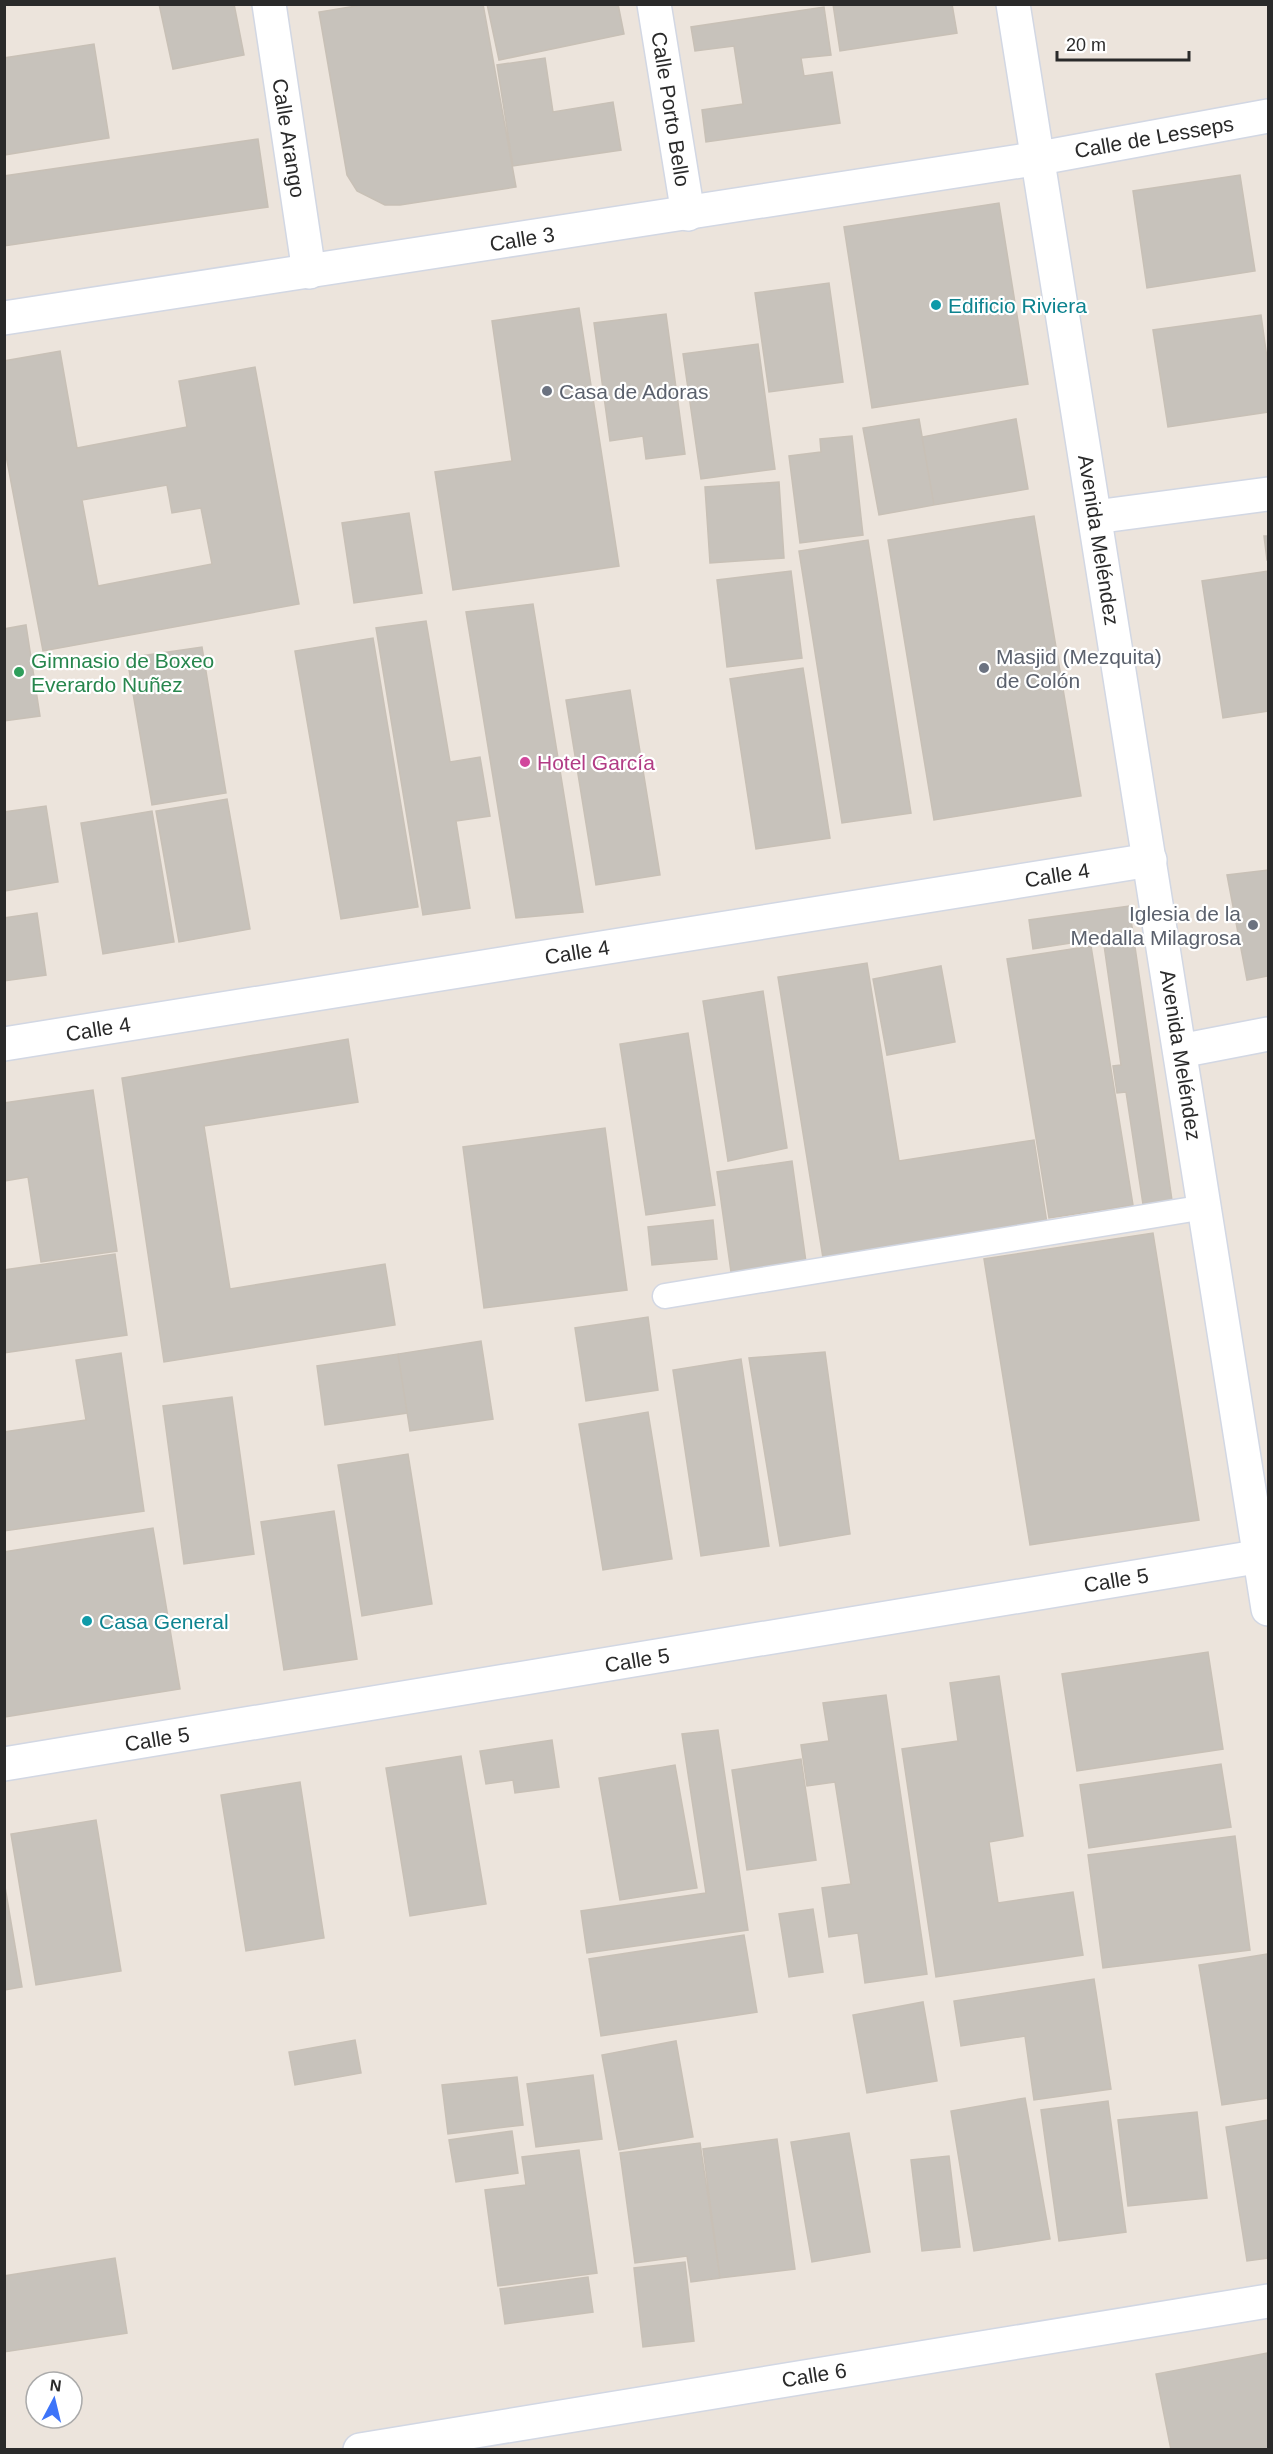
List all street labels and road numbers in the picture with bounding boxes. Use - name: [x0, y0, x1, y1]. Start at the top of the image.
- street label: Calle Porto Bello: [647, 30, 695, 188]
- street label: Calle Arango: [268, 77, 310, 199]
- street label: Calle de Lesseps: [1073, 112, 1235, 162]
- street label: Calle 3: [488, 223, 556, 255]
- street label: Avenida Meléndez: [1074, 453, 1124, 627]
- street label: Calle 4: [1023, 858, 1091, 891]
- street label: Calle 4: [543, 935, 611, 968]
- street label: Avenida Meléndez: [1156, 968, 1206, 1142]
- street label: Calle 4: [64, 1012, 132, 1045]
- street label: Calle 5: [1082, 1564, 1150, 1596]
- street label: Calle 5: [603, 1644, 671, 1676]
- street label: Calle 5: [123, 1723, 191, 1755]
- street label: Calle 6: [780, 2359, 848, 2391]

